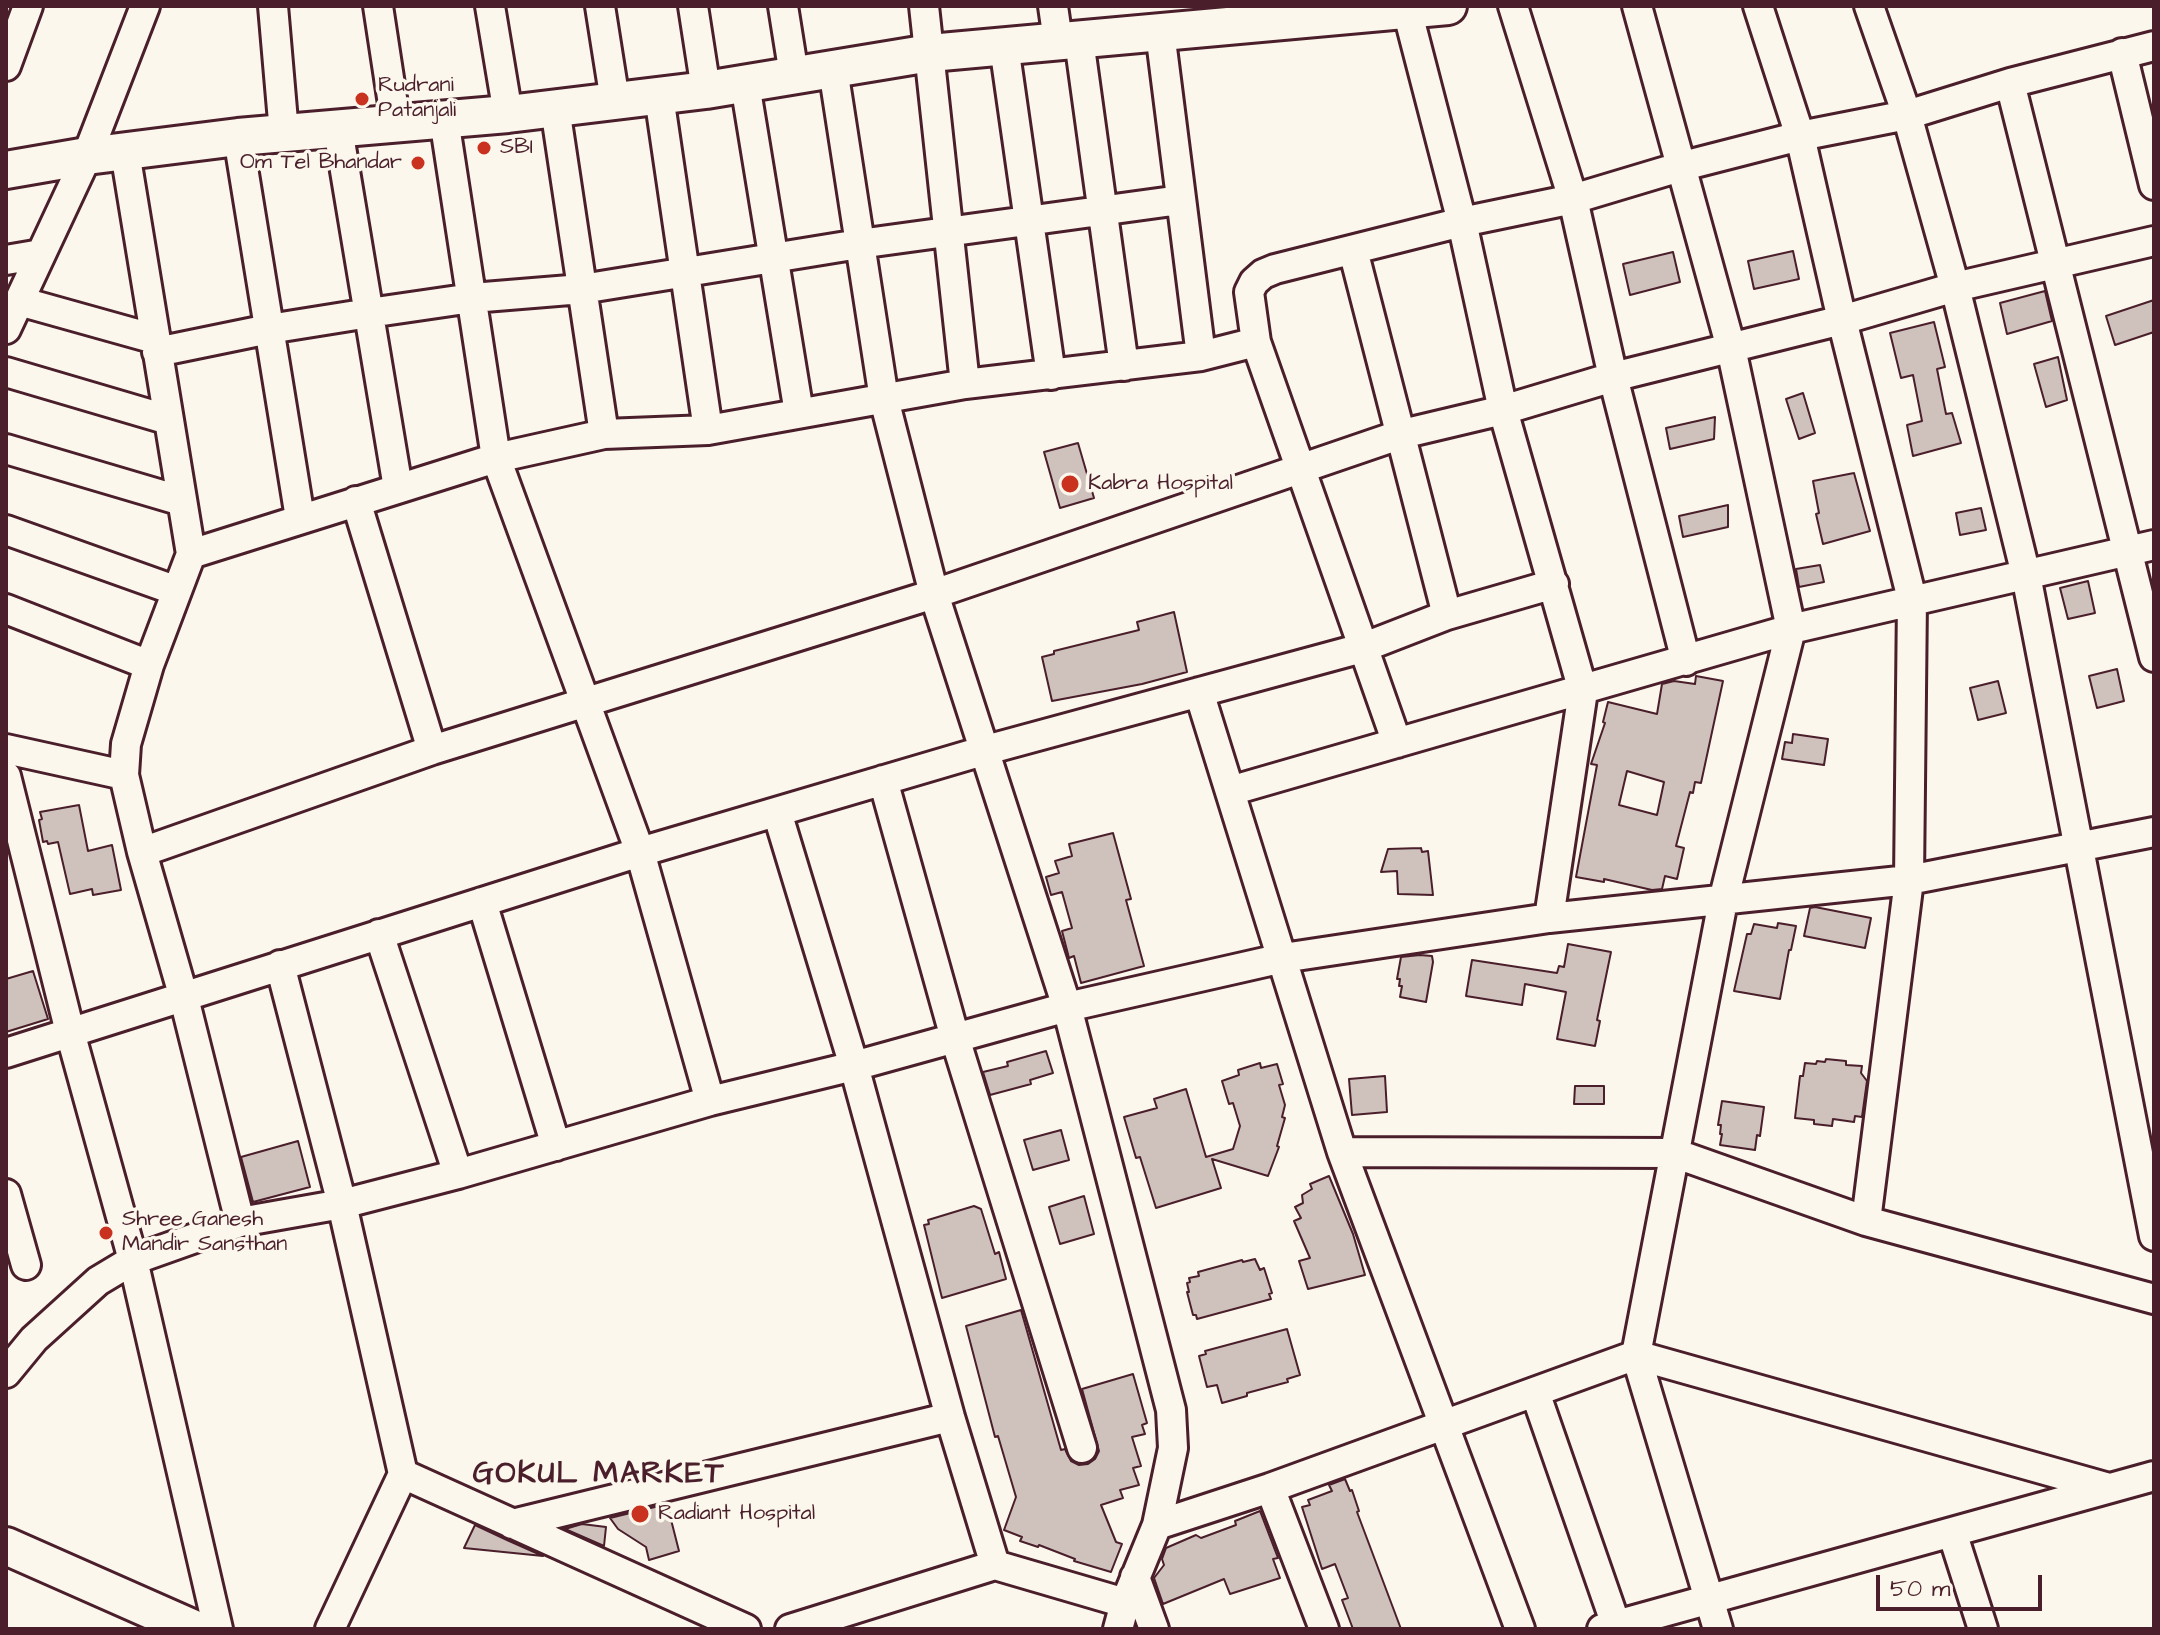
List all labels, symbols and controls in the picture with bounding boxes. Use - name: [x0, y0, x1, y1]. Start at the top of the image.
- place label: Rudrani Patanjali: [378, 73, 456, 124]
- marker: Rudrani Patanjali: [353, 90, 371, 108]
- place label: SBI: [500, 135, 533, 161]
- marker: SBI: [475, 139, 493, 157]
- place label: Om Tel Bhandar: [240, 150, 402, 176]
- marker: Om Tel Bhandar: [409, 154, 427, 172]
- place label: Kabra Hospital: [1088, 471, 1233, 497]
- marker: Kabra Hospital: [1059, 473, 1081, 495]
- place label: Shree Ganesh Mandir Sansthan: [122, 1207, 287, 1258]
- marker: Shree Ganesh Mandir Sansthan: [97, 1224, 115, 1242]
- district label: GOKUL MARKET: [473, 1458, 725, 1494]
- place label: Radiant Hospital: [658, 1501, 815, 1527]
- marker: Radiant Hospital: [629, 1503, 651, 1525]
- scale bar: [1880, 1559, 2046, 1609]
- text: 50 m: [1890, 1572, 1950, 1606]

